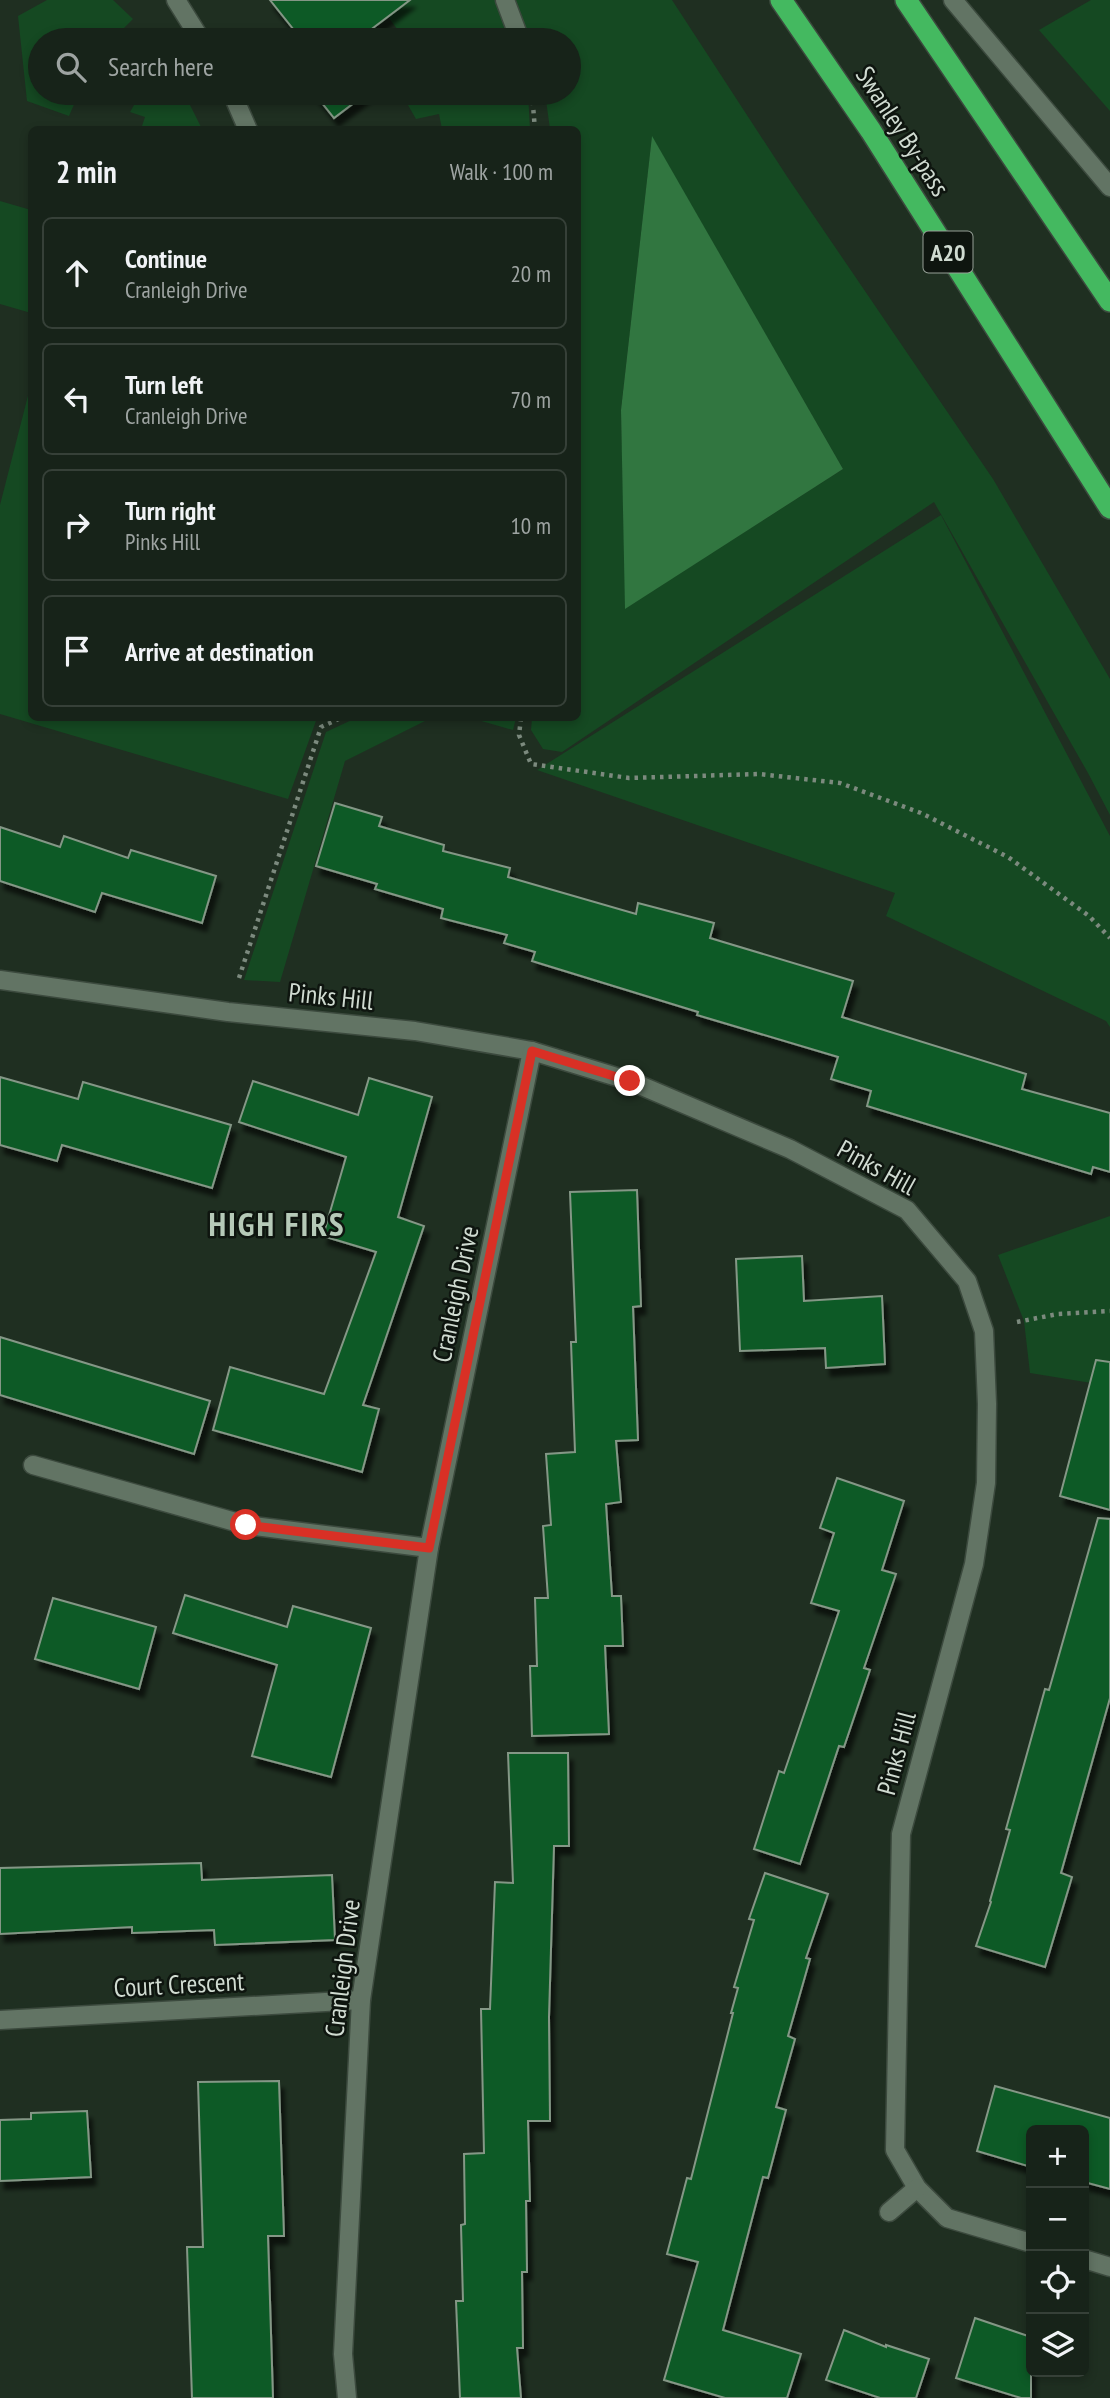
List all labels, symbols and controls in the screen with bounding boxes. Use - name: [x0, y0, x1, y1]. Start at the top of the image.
- search box: [28, 28, 581, 105]
- icon: search: [52, 48, 90, 86]
- text: Search here: [108, 50, 214, 83]
- street label: Swanley By-pass: [849, 60, 957, 202]
- text: 2 min: [56, 152, 117, 191]
- text: Walk · 100 m: [450, 157, 553, 186]
- road number: A20: [923, 232, 972, 272]
- text: Continue: [125, 242, 207, 275]
- icon: ahead: [58, 254, 96, 292]
- text: 20 m: [510, 259, 551, 288]
- text: Cranleigh Drive: [125, 275, 247, 304]
- text: Turn left: [125, 368, 203, 401]
- icon: left: [58, 380, 96, 418]
- text: 70 m: [510, 385, 551, 414]
- text: Cranleigh Drive: [125, 401, 247, 430]
- text: Turn right: [125, 494, 216, 527]
- icon: right: [58, 506, 96, 544]
- text: 10 m: [510, 511, 551, 540]
- text: Pinks Hill: [125, 527, 200, 556]
- icon: arrive: [58, 632, 96, 670]
- text: Arrive at destination: [125, 635, 314, 668]
- street label: Pinks Hill: [287, 975, 375, 1017]
- route end: [614, 1065, 645, 1096]
- street label: Pinks Hill: [832, 1132, 922, 1202]
- district label: HIGH FIRS: [208, 1202, 346, 1245]
- street label: Cranleigh Drive: [424, 1223, 486, 1365]
- route start: [230, 1509, 261, 1540]
- street label: Pinks Hill: [869, 1708, 923, 1798]
- street label: Cranleigh Drive: [317, 1897, 367, 2039]
- street label: Court Crescent: [113, 1964, 245, 2004]
- map controls: [1026, 2125, 1089, 2377]
- button: +: [1026, 2125, 1089, 2188]
- button: −: [1026, 2188, 1089, 2251]
- button: locate: [1026, 2251, 1089, 2314]
- button: layers: [1026, 2314, 1089, 2377]

